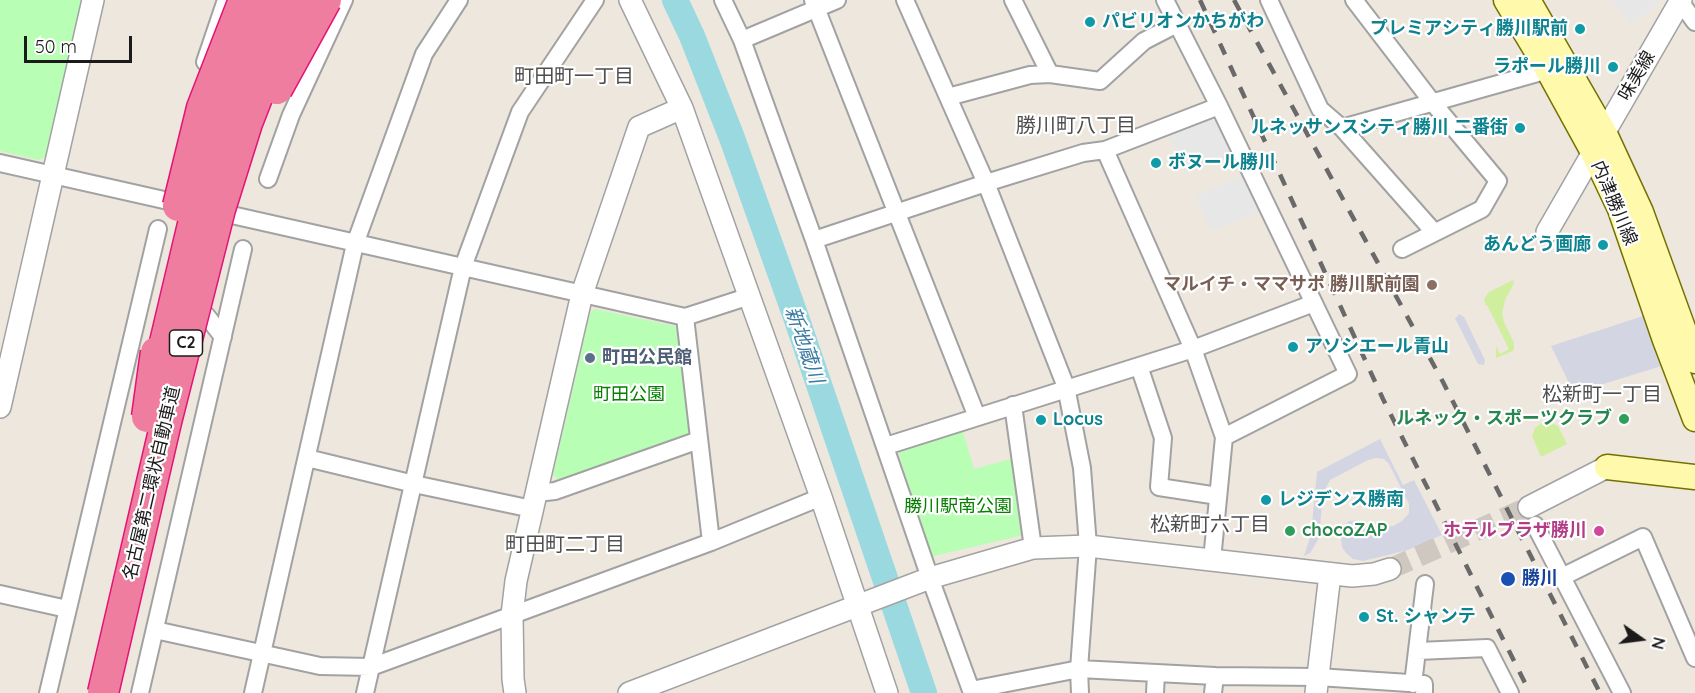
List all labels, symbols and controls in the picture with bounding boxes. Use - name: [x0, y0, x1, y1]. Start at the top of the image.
- place label: パビリオンかちがわ: [1102, 11, 1264, 33]
- marker: パビリオンかちがわ: [1083, 15, 1097, 29]
- place label: プレミアシティ勝川駅前: [1370, 18, 1568, 40]
- marker: プレミアシティ勝川駅前: [1573, 22, 1587, 36]
- scale bar: [27, 24, 135, 62]
- text: 50 m: [35, 35, 77, 58]
- street label: 味美線: [1614, 47, 1660, 105]
- place label: ラポール勝川: [1493, 56, 1601, 78]
- marker: ラポール勝川: [1606, 60, 1620, 74]
- district label: 町田町一丁目: [514, 65, 634, 89]
- district label: 勝川町八丁目: [1016, 114, 1136, 138]
- place label: ルネッサンスシティ勝川 二番街: [1251, 117, 1508, 139]
- marker: ルネッサンスシティ勝川 二番街: [1513, 121, 1527, 135]
- place label: ボヌール勝川: [1168, 152, 1276, 174]
- marker: ボヌール勝川: [1149, 156, 1163, 170]
- street label: 内津勝川線: [1586, 157, 1642, 249]
- place label: あんどう画廊: [1483, 234, 1591, 256]
- marker: あんどう画廊: [1596, 238, 1610, 252]
- place label: マルイチ・ママサポ 勝川駅前園: [1163, 274, 1420, 296]
- marker: マルイチ・ママサポ 勝川駅前園: [1425, 278, 1439, 292]
- water label: 新地蔵川: [780, 303, 828, 387]
- road number: C2: [170, 330, 202, 356]
- place label: アソシエール青山: [1305, 336, 1449, 358]
- marker: アソシエール青山: [1286, 340, 1300, 354]
- place label: 町田公民館: [602, 347, 692, 369]
- marker: 町田公民館: [583, 351, 597, 365]
- district label: 松新町一丁目: [1542, 383, 1662, 407]
- street label: 名古屋第二環状自動車道: [119, 384, 185, 582]
- park label: 町田公園: [593, 384, 665, 406]
- place label: ルネック・スポーツクラブ: [1396, 408, 1612, 430]
- place label: Locus: [1053, 409, 1103, 431]
- marker: ルネック・スポーツクラブ: [1617, 412, 1631, 426]
- marker: Locus: [1034, 413, 1048, 427]
- place label: レジデンス勝南: [1278, 489, 1404, 511]
- marker: レジデンス勝南: [1259, 493, 1273, 507]
- park label: 勝川駅南公園: [904, 496, 1012, 518]
- district label: 松新町六丁目: [1150, 513, 1270, 537]
- place label: chocoZAP: [1302, 520, 1388, 542]
- place label: ホテルプラザ勝川: [1443, 520, 1587, 542]
- marker: chocoZAP: [1283, 524, 1297, 538]
- marker: ホテルプラザ勝川: [1592, 524, 1606, 538]
- district label: 町田町二丁目: [505, 533, 625, 557]
- place label: 勝川: [1522, 568, 1558, 590]
- marker: 勝川: [1499, 570, 1517, 588]
- place label: St. シャンテ: [1376, 606, 1476, 628]
- north arrow: [1611, 609, 1671, 669]
- marker: St. シャンテ: [1357, 610, 1371, 624]
- text: N: [1647, 635, 1670, 651]

